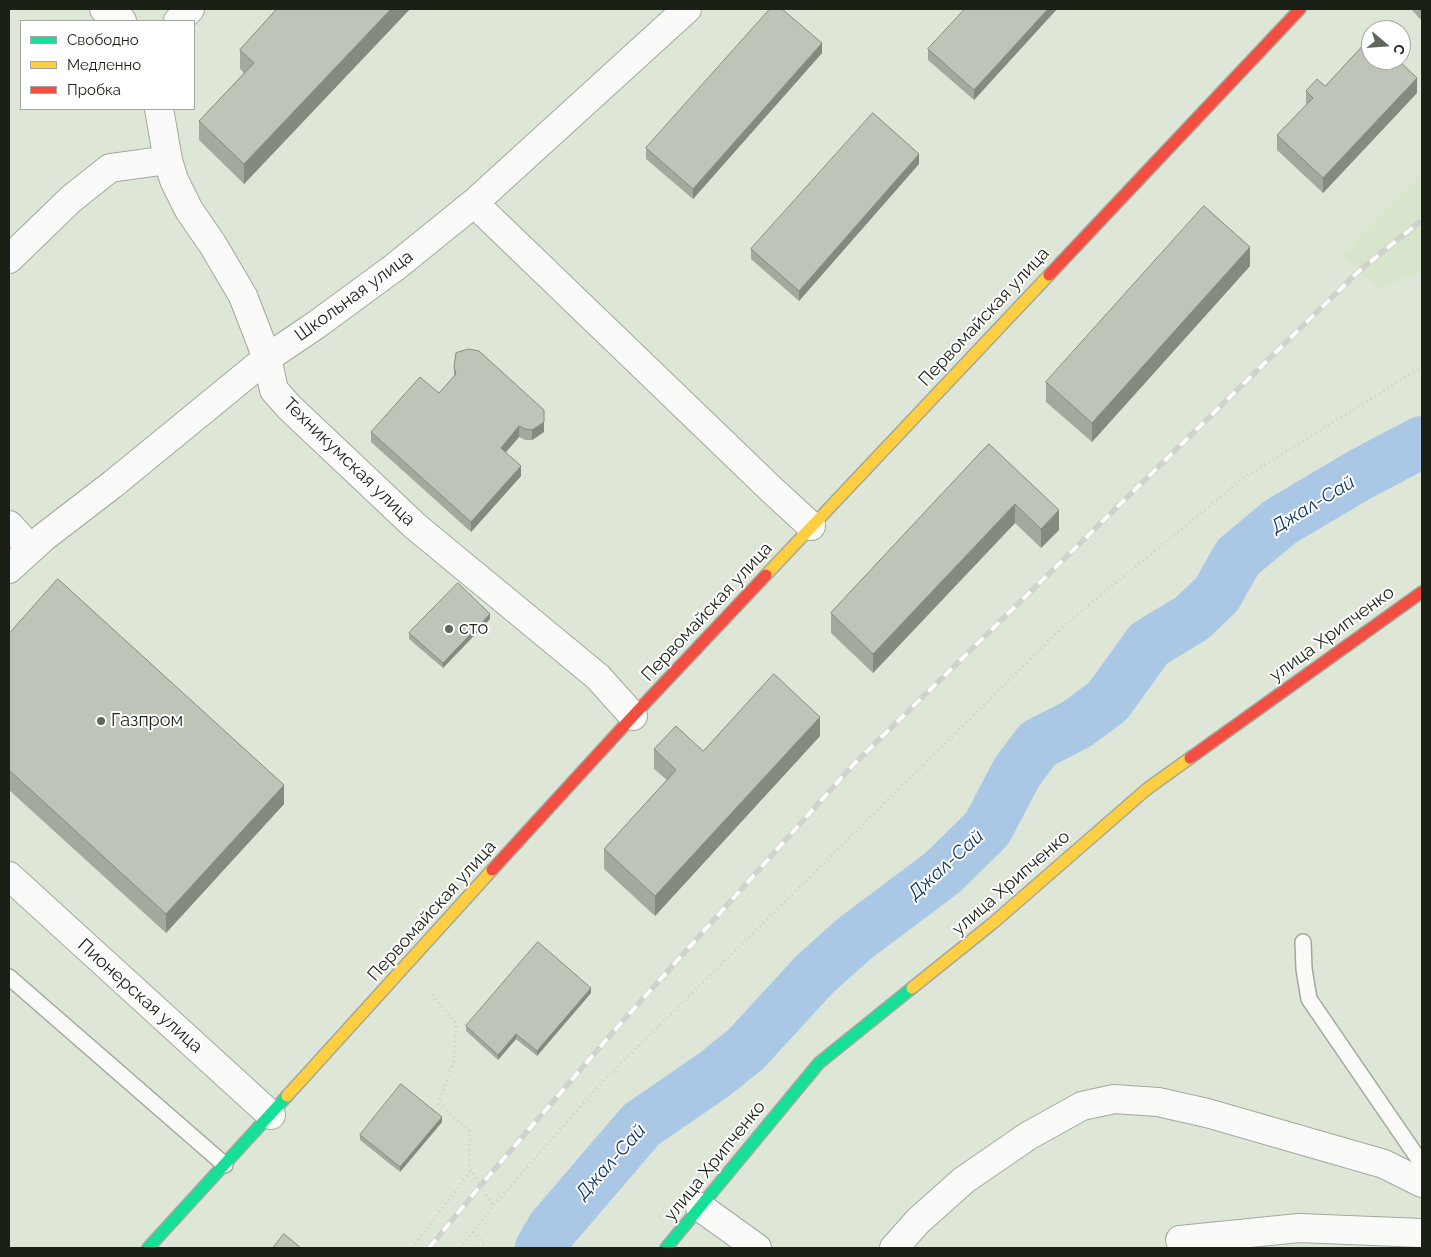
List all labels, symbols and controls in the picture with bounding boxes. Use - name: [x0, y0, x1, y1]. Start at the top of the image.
- legend: [20, 20, 195, 110]
- north arrow: [1361, 20, 1411, 70]
- text: Свободно: [67, 31, 139, 49]
- text: С: [1390, 42, 1408, 56]
- text: Медленно: [67, 56, 141, 74]
- text: Пробка: [67, 81, 121, 99]
- street label: Первомайская улица: [914, 243, 1054, 391]
- street label: Школьная улица: [291, 246, 417, 346]
- street label: Техникумская улица: [278, 393, 420, 531]
- water label: Джал-Сай: [1267, 471, 1359, 539]
- street label: Первомайская улица: [637, 538, 777, 686]
- street label: улица Хрипченко: [1265, 582, 1399, 686]
- place label: сто: [459, 618, 488, 640]
- marker: сто: [443, 623, 455, 635]
- place label: Газпром: [111, 710, 183, 732]
- marker: Газпром: [95, 715, 107, 727]
- water label: Джал-Сай: [903, 825, 989, 905]
- street label: улица Хрипченко: [948, 826, 1074, 940]
- street label: Первомайская улица: [363, 836, 501, 986]
- street label: Пионерская улица: [73, 934, 207, 1058]
- street label: улица Хрипченко: [660, 1096, 770, 1226]
- water label: Джал-Сай: [571, 1119, 651, 1205]

